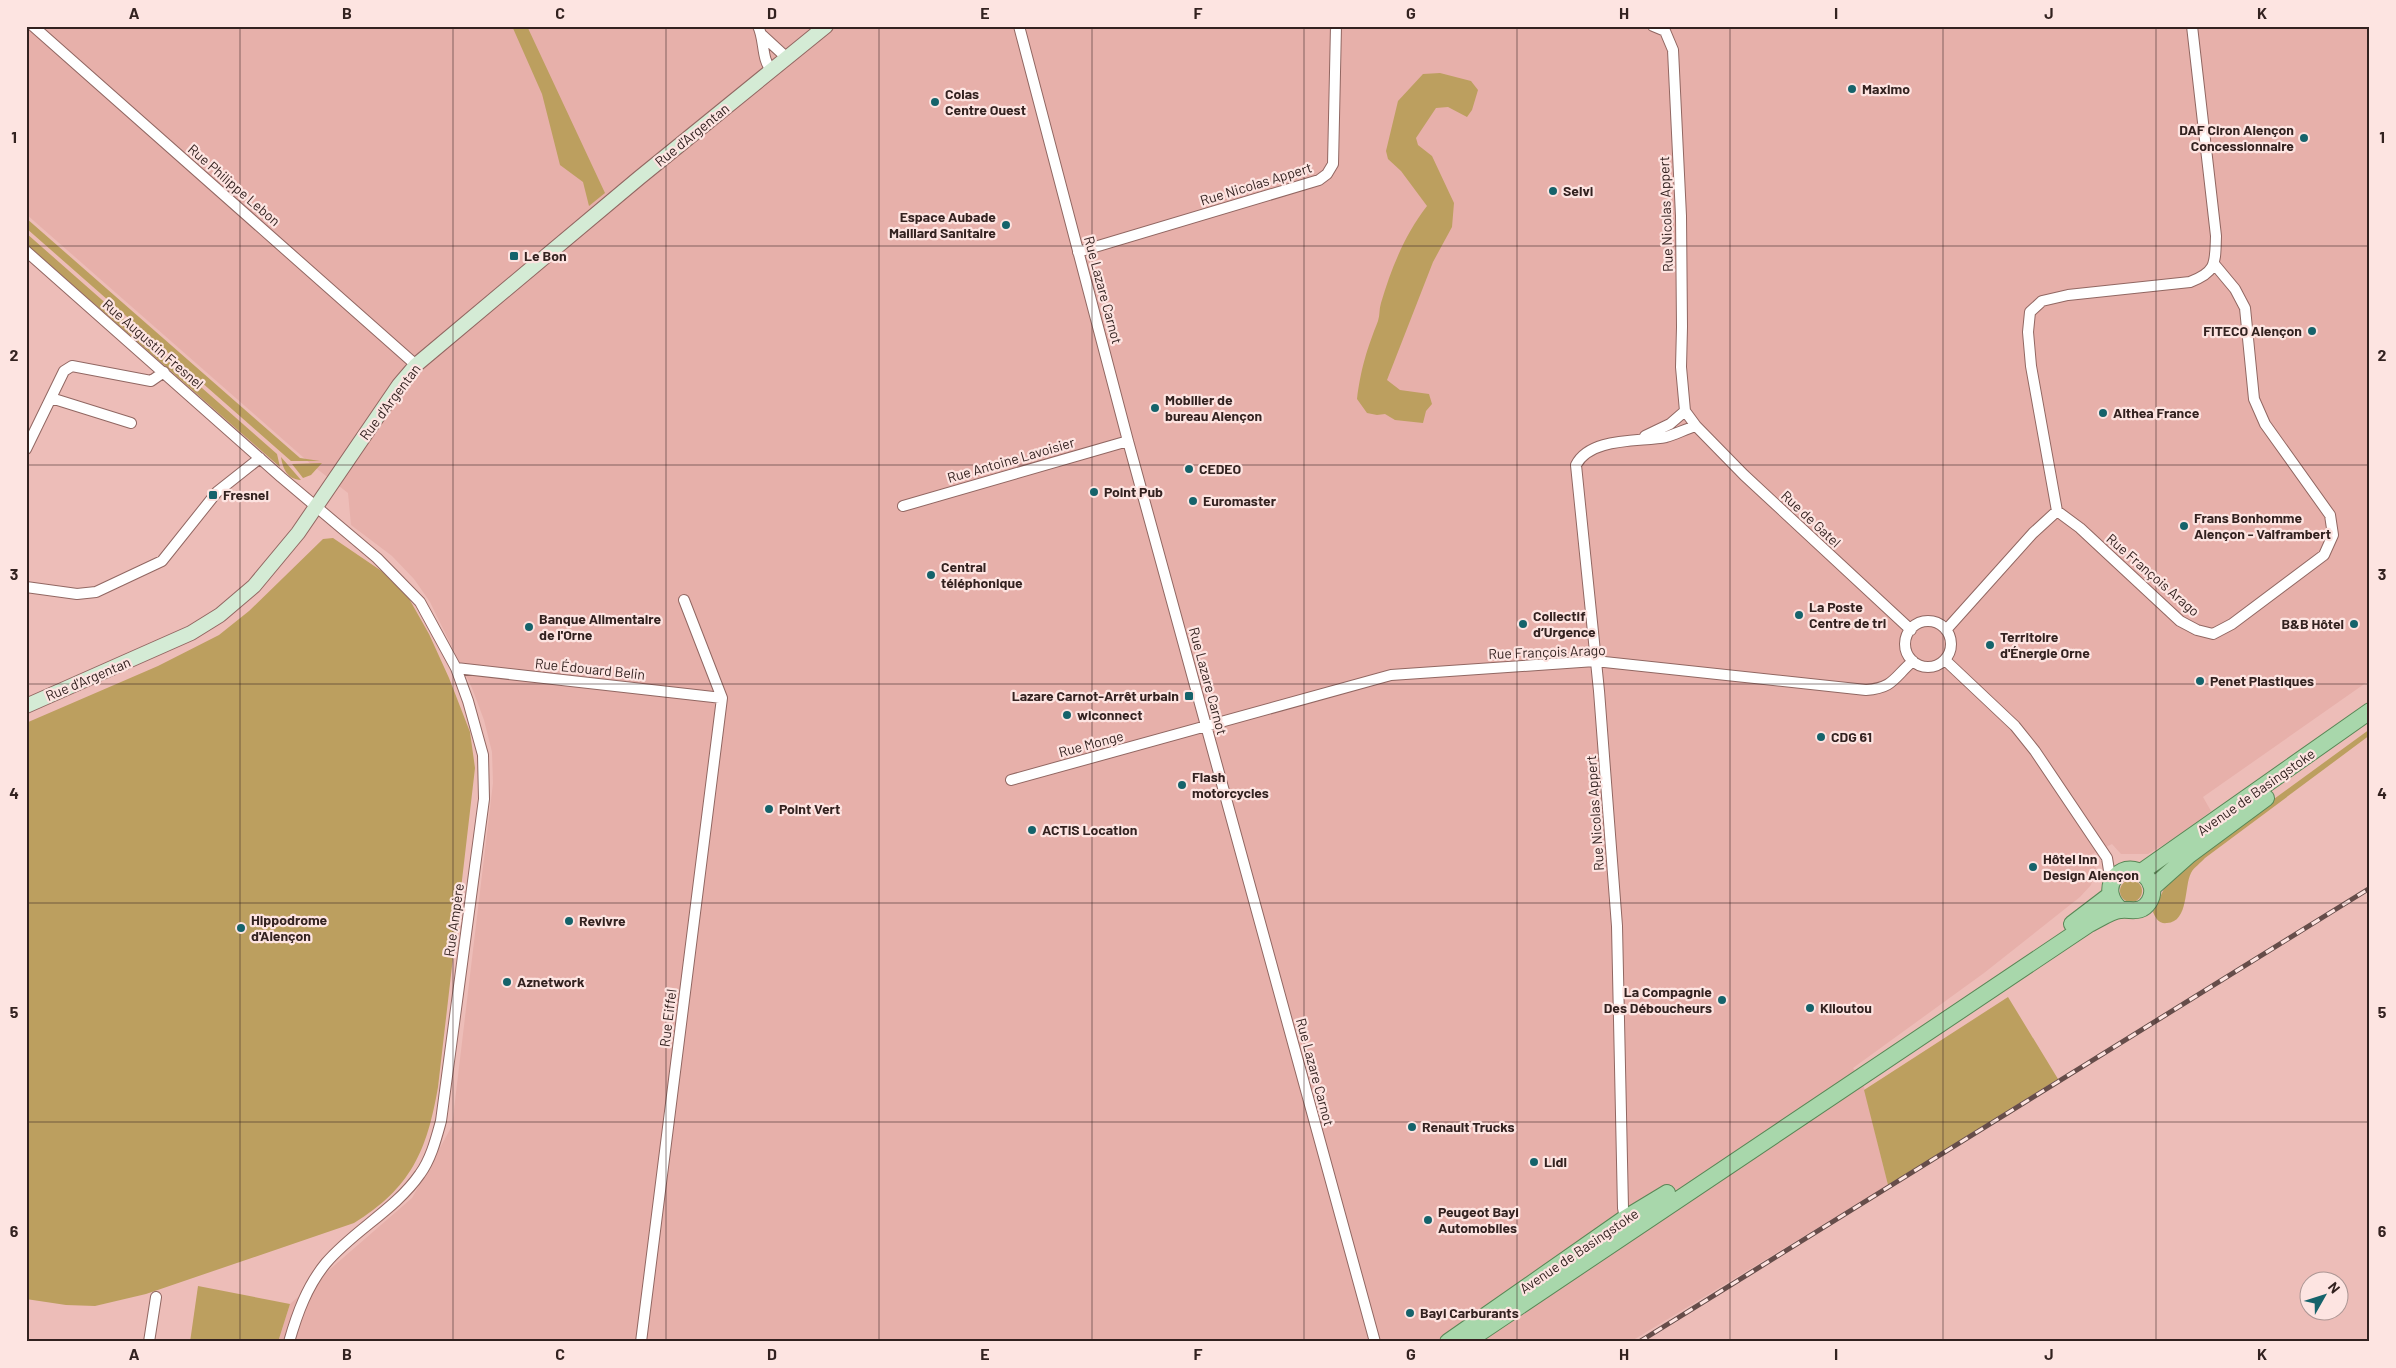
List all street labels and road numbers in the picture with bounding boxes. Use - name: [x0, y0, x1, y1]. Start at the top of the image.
- street label: Rue d'Argentan: [651, 99, 732, 170]
- street label: Rue Philippe Lebon: [185, 140, 284, 229]
- street label: Rue Nicolas Appert: [1655, 156, 1676, 272]
- street label: Rue Nicolas Appert: [1198, 158, 1314, 209]
- street label: Rue Lazare Carnot: [1081, 234, 1126, 346]
- street label: Rue Augustin Fresnel: [99, 295, 207, 392]
- street label: Rue d'Argentan: [356, 360, 424, 443]
- street label: Rue Antoine Lavoisier: [945, 433, 1076, 486]
- street label: Rue de Gatel: [1778, 487, 1845, 551]
- street label: Rue François Arago: [2103, 530, 2203, 620]
- street label: Rue Lazare Carnot: [1186, 625, 1231, 737]
- street label: Rue François Arago: [1488, 641, 1606, 662]
- street label: Rue d'Argentan: [43, 653, 133, 704]
- street label: Rue Édouard Belin: [534, 654, 646, 683]
- street label: Rue Monge: [1057, 727, 1125, 760]
- street label: Avenue de Basingstoke: [2194, 745, 2318, 839]
- street label: Rue Nicolas Appert: [1582, 755, 1607, 871]
- street label: Rue Ampère: [440, 882, 467, 958]
- street label: Rue Eiffel: [656, 988, 679, 1048]
- street label: Rue Lazare Carnot: [1293, 1016, 1338, 1128]
- street label: Avenue de Basingstoke: [1516, 1204, 1641, 1297]

